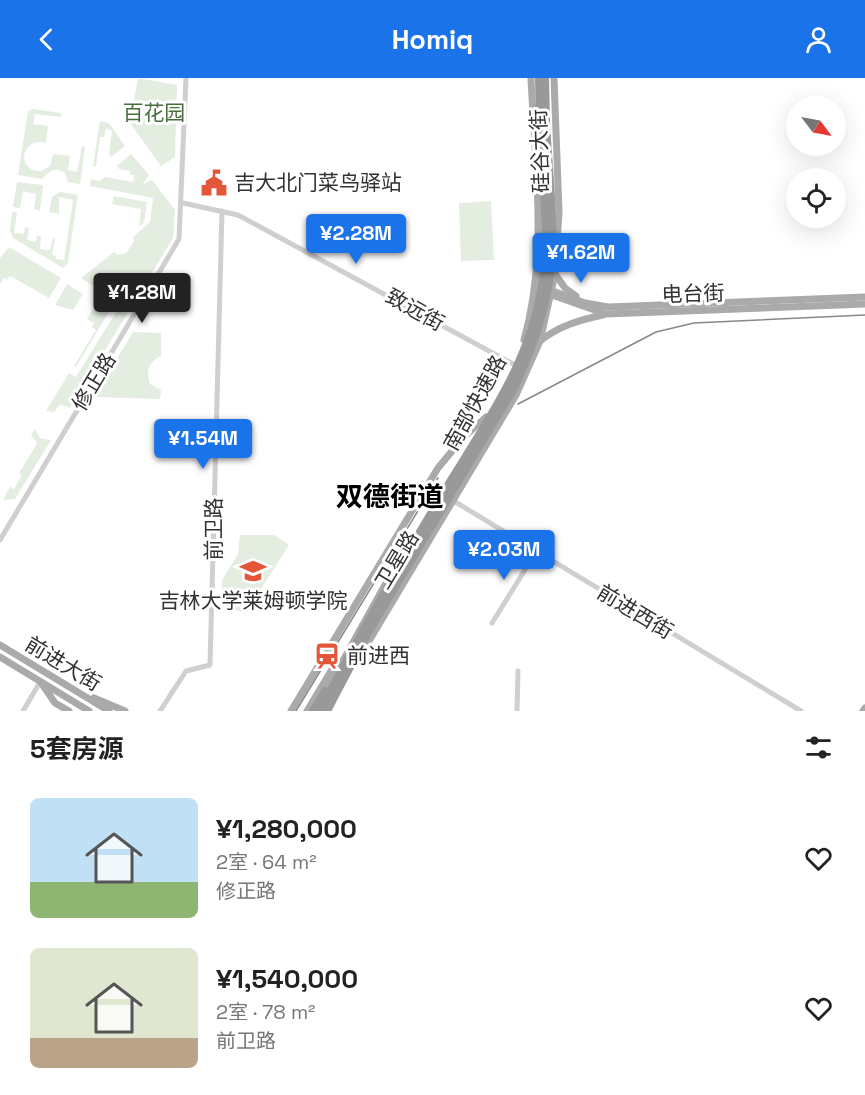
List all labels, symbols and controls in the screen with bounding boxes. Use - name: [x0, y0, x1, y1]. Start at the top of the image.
- text: Homiq: [392, 22, 473, 57]
- icon: back: [30, 23, 63, 56]
- icon: person: [802, 23, 835, 56]
- north arrow: [786, 96, 846, 156]
- map controls: [786, 96, 846, 228]
- park label: 百花园: [123, 99, 186, 126]
- street label: 硅谷大街: [525, 109, 554, 193]
- public building icon: 吉大北门菜鸟驿站: [199, 168, 229, 198]
- button: locate: [786, 168, 846, 228]
- place label: 吉大北门菜鸟驿站: [234, 169, 402, 196]
- pin: ¥2.28M: [307, 214, 405, 265]
- text: ¥2.28M: [320, 220, 392, 246]
- pin: ¥1.62M: [532, 233, 630, 284]
- text: ¥1.62M: [547, 239, 616, 265]
- pin: ¥1.28M: [93, 273, 191, 324]
- text: ¥1.28M: [108, 279, 176, 305]
- street label: 电台街: [661, 279, 725, 308]
- street label: 致远街: [381, 282, 449, 337]
- street label: 修正路: [66, 348, 121, 416]
- street label: 南部快速路: [437, 350, 512, 455]
- pin: ¥1.54M: [154, 419, 252, 470]
- text: ¥1.54M: [168, 425, 238, 451]
- district label: 双德街道: [336, 479, 444, 514]
- street label: 前卫路: [200, 498, 227, 561]
- street label: 卫星路: [369, 526, 424, 594]
- pin: ¥2.03M: [455, 530, 553, 581]
- text: ¥2.03M: [468, 536, 540, 562]
- school or university icon: 吉林大学莱姆顿学院: [238, 556, 268, 586]
- street label: 前进西街: [592, 578, 678, 645]
- place label: 吉林大学莱姆顿学院: [159, 587, 348, 614]
- street label: 前进大街: [20, 630, 106, 697]
- station icon: 前进西: [312, 641, 342, 671]
- place label: 前进西: [347, 642, 410, 669]
- icon: filters: [802, 731, 835, 764]
- text: 5套房源: [30, 732, 124, 766]
- text: ¥1,280,000: [216, 812, 357, 846]
- icon: home: [78, 822, 150, 894]
- icon: heart: [802, 842, 835, 875]
- text: 2室 · 64 m²: [216, 849, 316, 875]
- text: 修正路: [216, 878, 276, 904]
- text: ¥1,540,000: [216, 962, 358, 996]
- icon: home: [78, 972, 150, 1044]
- icon: heart: [802, 992, 835, 1025]
- text: 2室 · 78 m²: [216, 999, 315, 1025]
- text: 前卫路: [216, 1028, 276, 1054]

